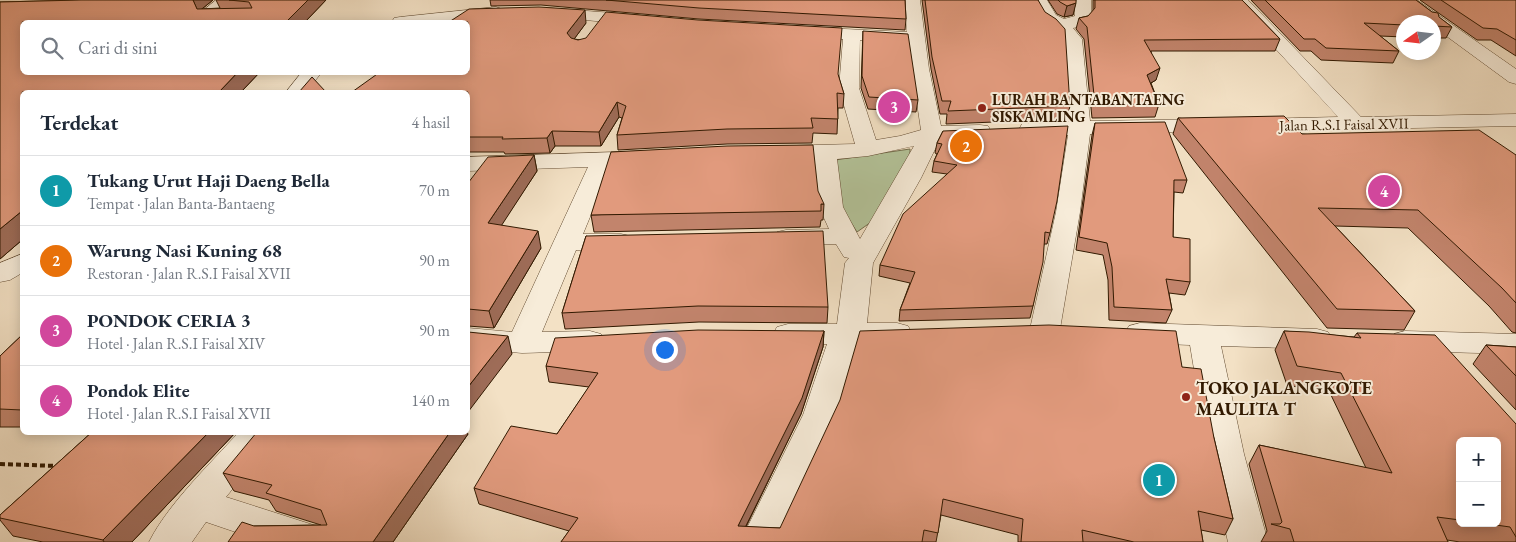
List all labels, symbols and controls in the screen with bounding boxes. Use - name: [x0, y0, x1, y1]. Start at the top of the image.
- north arrow: [1396, 15, 1441, 60]
- search box: [20, 20, 470, 75]
- icon: search: [38, 34, 66, 62]
- text: Cari di sini: [78, 35, 157, 60]
- pin: 3: [878, 88, 910, 126]
- place label: LURAH BANTABANTAENG SISKAMLING: [992, 90, 1185, 126]
- marker: LURAH BANTABANTAENG SISKAMLING: [976, 102, 988, 114]
- text: Terdekat: [40, 109, 118, 136]
- text: 4 hasil: [412, 112, 450, 133]
- street label: Jalan R.S.I Faisal XVII: [1277, 113, 1409, 135]
- pin: 2: [950, 127, 982, 165]
- text: Tukang Urut Haji Daeng Bella: [87, 168, 330, 193]
- pin: 4: [1368, 172, 1400, 210]
- text: 1: [52, 180, 60, 201]
- text: 70 m: [419, 180, 450, 201]
- text: Tempat · Jalan Banta-Bantaeng: [87, 193, 275, 214]
- text: Warung Nasi Kuning 68: [87, 238, 282, 263]
- text: 2: [52, 250, 60, 271]
- text: 90 m: [419, 250, 450, 271]
- text: Restoran · Jalan R.S.I Faisal XVII: [87, 263, 291, 284]
- text: PONDOK CERIA 3: [87, 308, 251, 333]
- text: 3: [52, 320, 60, 341]
- text: 90 m: [419, 320, 450, 341]
- text: Hotel · Jalan R.S.I Faisal XIV: [87, 333, 265, 354]
- your location: [652, 337, 678, 363]
- place label: TOKO JALANGKOTE MAULITA T: [1196, 376, 1372, 420]
- text: Pondok Elite: [87, 378, 190, 403]
- text: 4: [52, 390, 60, 411]
- text: 140 m: [411, 390, 450, 411]
- marker: TOKO JALANGKOTE MAULITA T: [1180, 391, 1192, 403]
- text: Hotel · Jalan R.S.I Faisal XVII: [87, 403, 271, 424]
- map controls: [1456, 437, 1501, 527]
- button: +: [1456, 437, 1501, 482]
- pin: 1: [1143, 461, 1175, 499]
- button: −: [1456, 482, 1501, 527]

